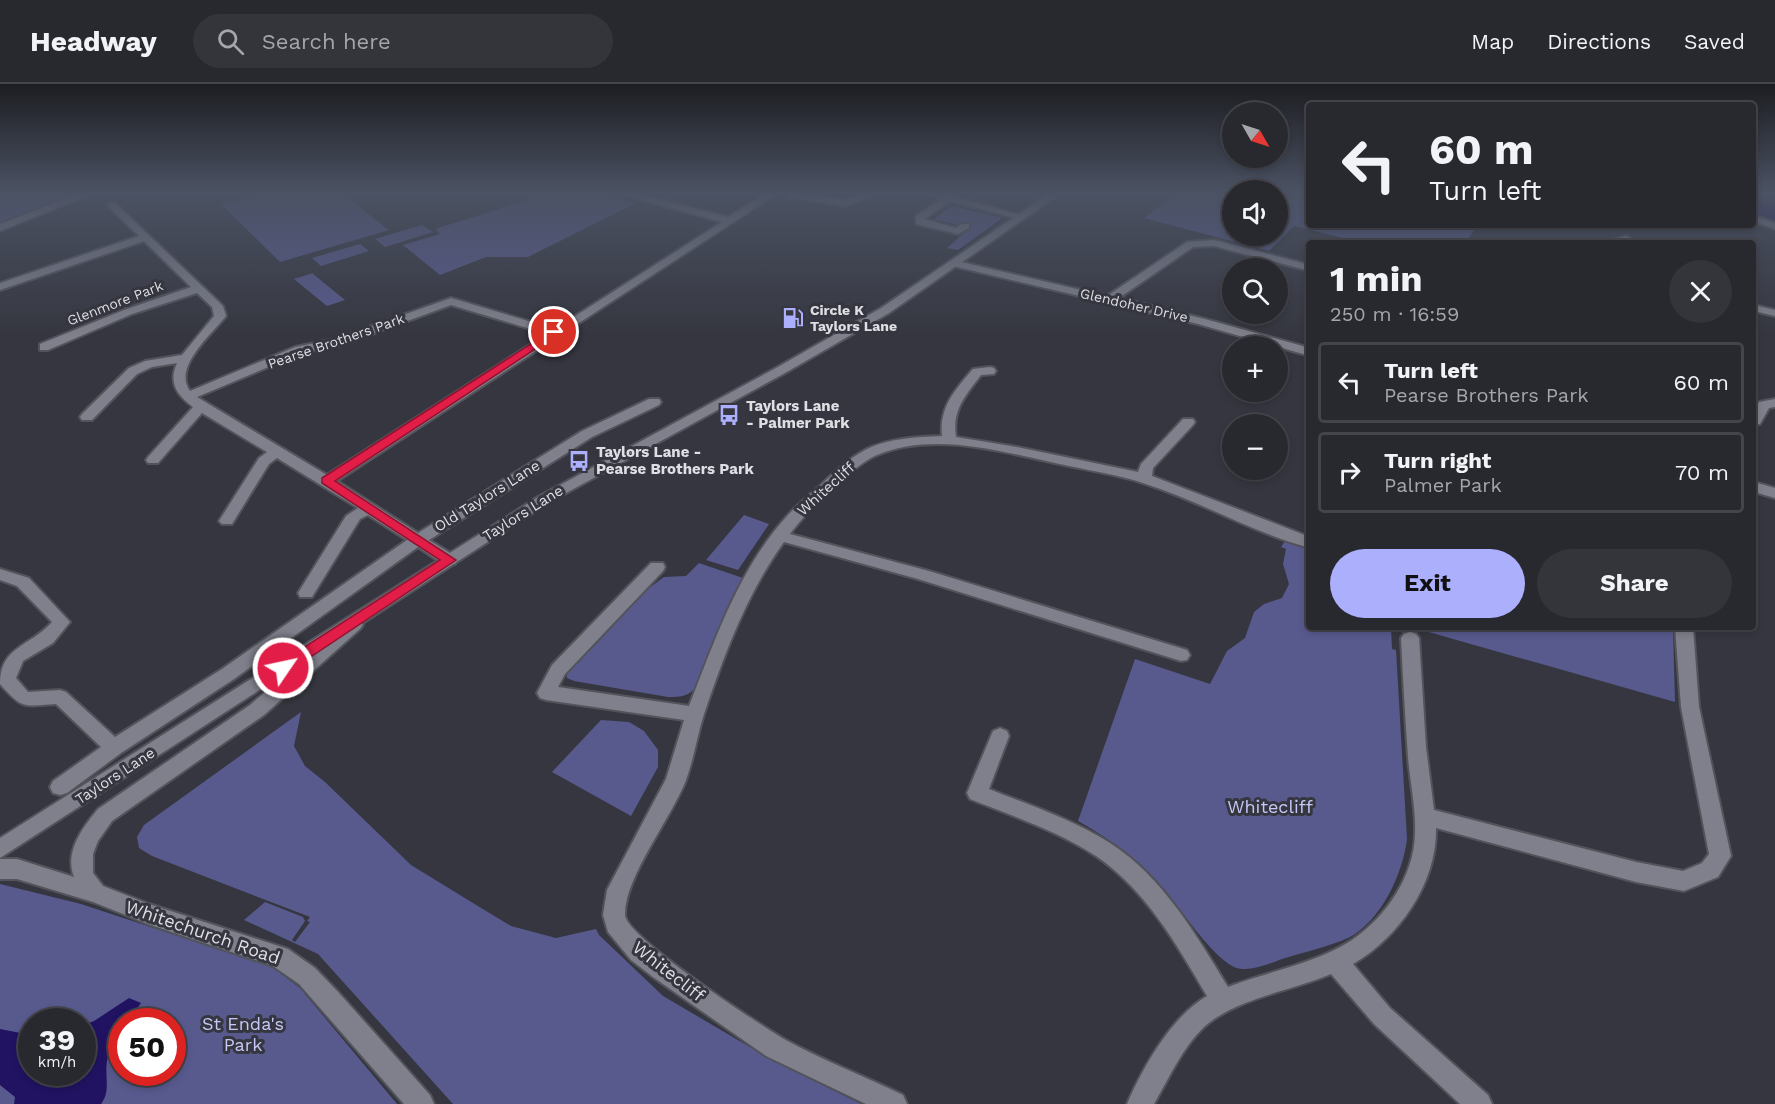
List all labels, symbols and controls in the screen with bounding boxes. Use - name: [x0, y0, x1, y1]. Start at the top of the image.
- search box: [193, 14, 613, 68]
- text: Headway: [30, 25, 157, 58]
- icon: search: [214, 25, 247, 58]
- text: Search here: [262, 29, 391, 54]
- text: Map: [1471, 29, 1514, 54]
- text: Directions: [1547, 29, 1651, 54]
- text: Saved: [1684, 29, 1745, 54]
- north arrow: [1222, 102, 1288, 168]
- map controls: [1222, 102, 1288, 480]
- text: 60 m: [1429, 125, 1533, 174]
- icon: left: [1330, 126, 1408, 204]
- text: Turn left: [1429, 175, 1541, 207]
- button: sound: [1222, 180, 1288, 246]
- button: search: [1222, 258, 1288, 324]
- text: 1 min: [1330, 258, 1422, 300]
- button: close: [1669, 260, 1732, 323]
- street label: Glenmore Park: [65, 277, 165, 329]
- street label: Glendoher Drive: [1079, 285, 1189, 325]
- place label: Circle K Taylors Lane: [810, 302, 897, 334]
- text: 250 m · 16:59: [1330, 302, 1459, 326]
- pin: [528, 306, 579, 357]
- fuel station icon: Circle K Taylors Lane: [781, 306, 805, 330]
- street label: Pearse Brothers Park: [266, 310, 406, 372]
- icon: arrive: [537, 315, 570, 348]
- button: +: [1222, 336, 1288, 402]
- text: Turn left: [1384, 358, 1478, 383]
- icon: left: [1333, 366, 1366, 399]
- text: 60 m: [1673, 370, 1729, 395]
- text: Pearse Brothers Park: [1384, 383, 1589, 407]
- place label: Taylors Lane - Palmer Park: [746, 397, 850, 432]
- bus stop icon: Taylors Lane - Palmer Park: [717, 403, 741, 427]
- button: −: [1222, 414, 1288, 480]
- place label: Taylors Lane - Pearse Brothers Park: [596, 443, 754, 478]
- text: Turn right: [1384, 448, 1491, 473]
- bus stop icon: Taylors Lane - Pearse Brothers Park: [567, 449, 591, 473]
- street label: Old Taylors Lane: [431, 456, 543, 536]
- icon: right: [1333, 456, 1366, 489]
- street label: Whitecliff: [793, 458, 859, 520]
- text: 70 m: [1675, 460, 1729, 485]
- text: Palmer Park: [1384, 473, 1502, 497]
- street label: Taylors Lane: [480, 481, 566, 545]
- button: Exit: [1330, 549, 1525, 618]
- button: Share: [1537, 549, 1732, 618]
- position arrow: [251, 636, 315, 700]
- street label: Taylors Lane: [72, 744, 158, 808]
- park label: Whitecliff: [1227, 796, 1313, 817]
- street label: Whitechurch Road: [123, 896, 283, 968]
- street label: Whitecliff: [629, 936, 709, 1006]
- speed limit sign: 50: [108, 1008, 186, 1086]
- park label: St Enda's Park: [202, 1013, 284, 1055]
- text: 39: [39, 1022, 75, 1057]
- text: km/h: [38, 1053, 76, 1071]

